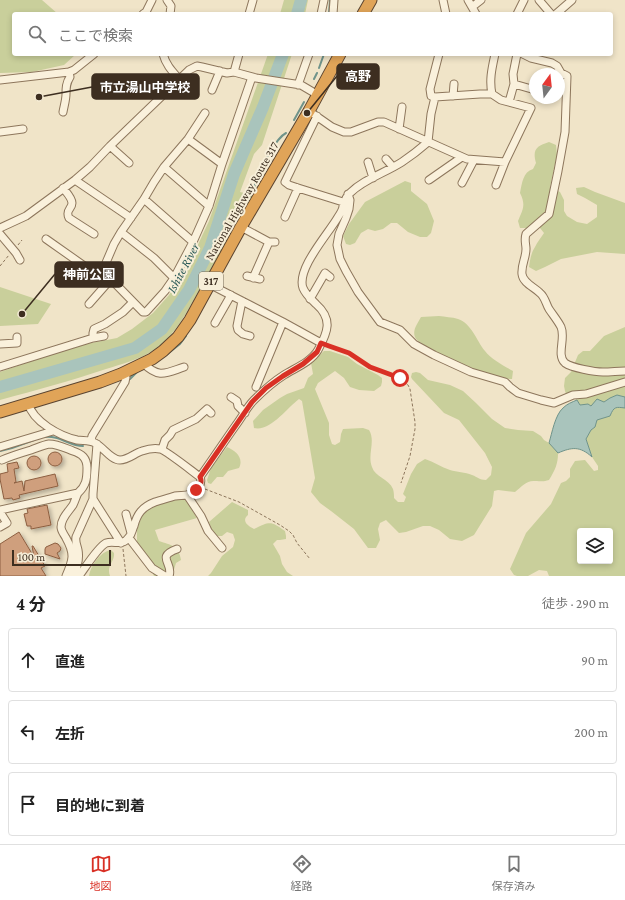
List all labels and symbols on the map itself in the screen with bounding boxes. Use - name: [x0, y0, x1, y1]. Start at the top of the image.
- callout: 高野: [337, 64, 379, 89]
- north arrow: [529, 68, 565, 104]
- text: 高野: [345, 69, 371, 84]
- callout: 市立湯山中学校: [92, 74, 199, 99]
- text: 市立湯山中学校: [99, 80, 191, 95]
- street label: National Highway Route 317: [202, 139, 282, 263]
- water label: Ishite River: [164, 240, 203, 296]
- callout: 神前公園: [55, 262, 123, 287]
- text: 神前公園: [63, 267, 115, 282]
- road number: 317: [199, 272, 223, 290]
- route start: [391, 369, 409, 387]
- route end: [187, 481, 205, 499]
- scale bar: [12, 548, 111, 567]

